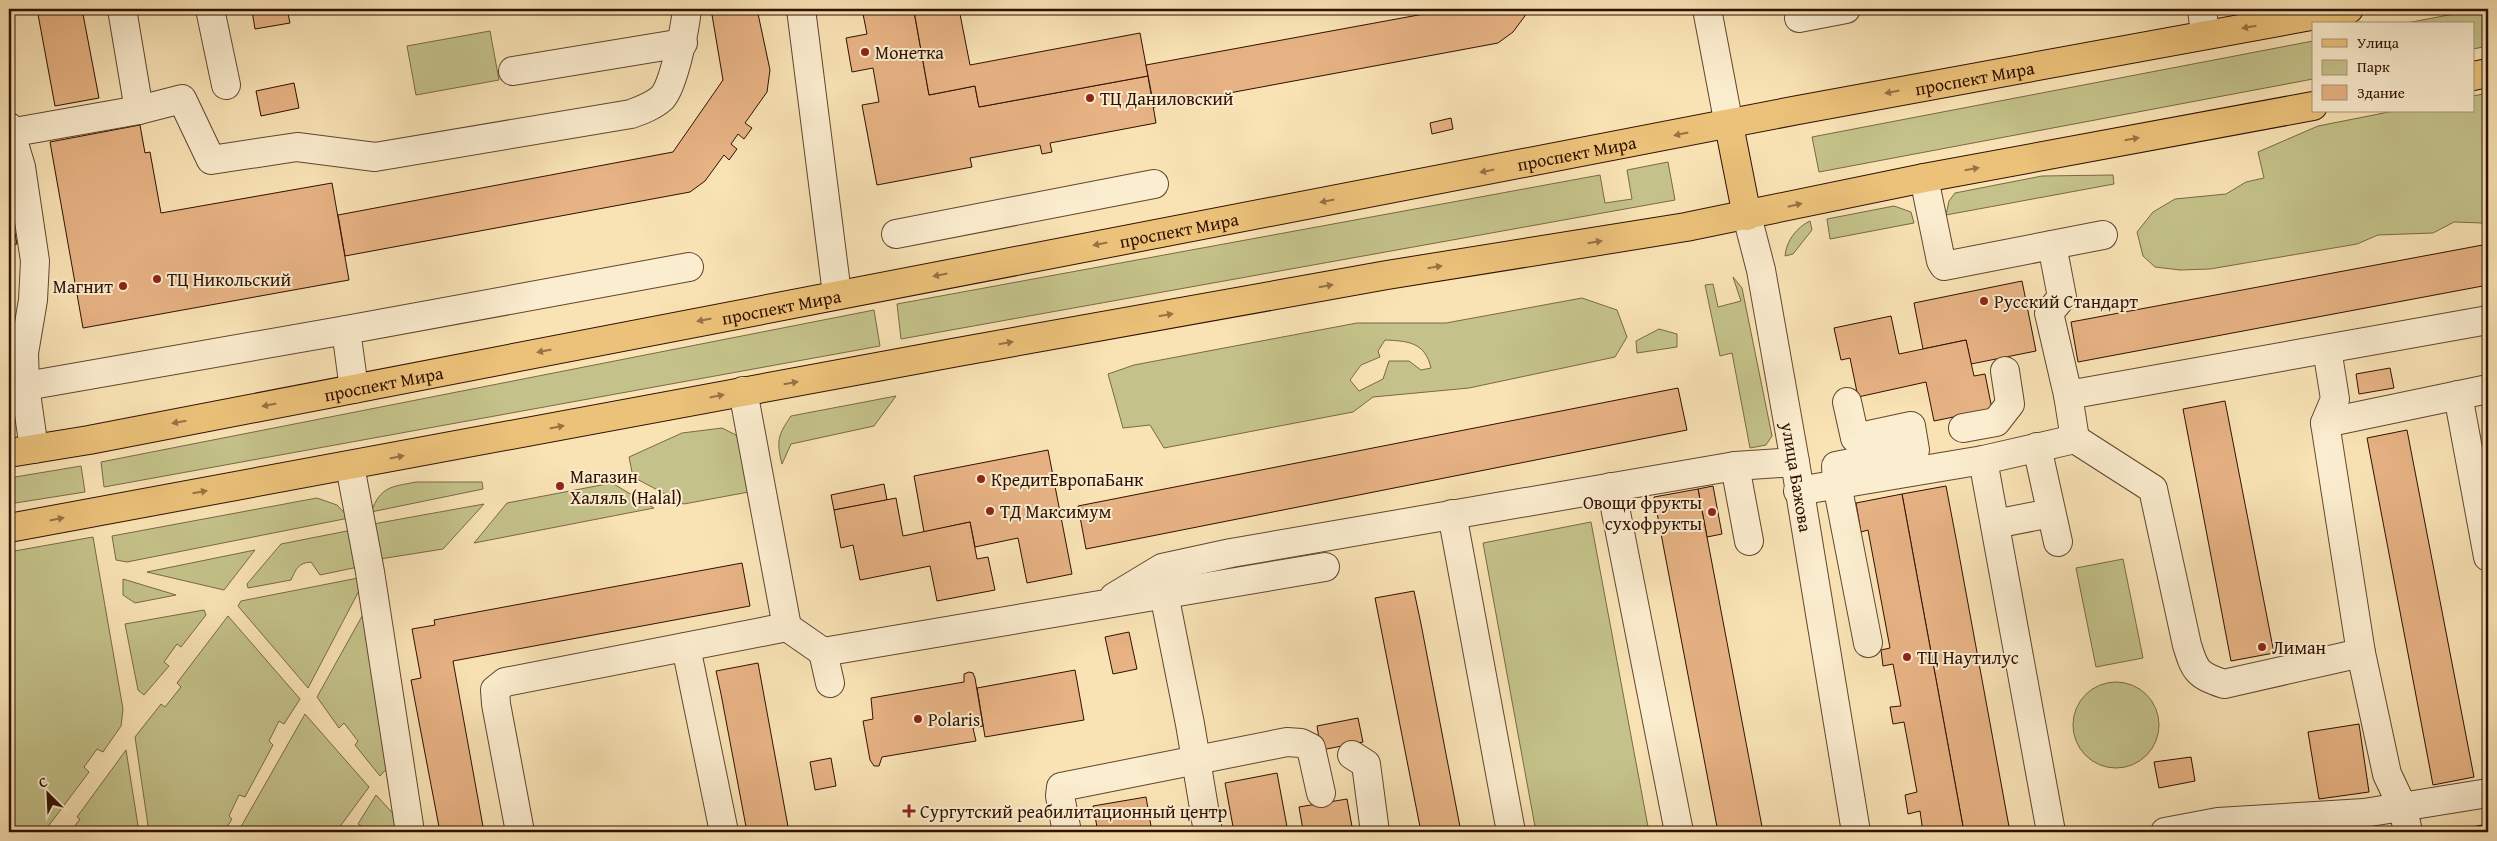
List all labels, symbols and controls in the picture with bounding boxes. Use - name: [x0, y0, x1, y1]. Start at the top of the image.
- legend: [2312, 22, 2474, 112]
- one-way arrow: [2241, 23, 2257, 31]
- text: Улица: [2357, 32, 2400, 53]
- place label: Монетка: [875, 39, 944, 66]
- marker: Монетка: [859, 46, 871, 58]
- street label: проспект Мира: [1913, 53, 2037, 102]
- text: Парк: [2357, 56, 2390, 77]
- text: Здание: [2357, 82, 2405, 103]
- place label: ТЦ Даниловский: [1100, 85, 1234, 112]
- one-way arrow: [1884, 89, 1900, 97]
- marker: ТЦ Даниловский: [1084, 92, 1096, 104]
- street label: проспект Мира: [1515, 128, 1639, 177]
- one-way arrow: [1673, 131, 1689, 139]
- one-way arrow: [2125, 135, 2141, 143]
- one-way arrow: [1965, 164, 1981, 172]
- one-way arrow: [1479, 167, 1495, 175]
- one-way arrow: [1319, 197, 1335, 205]
- one-way arrow: [1787, 201, 1803, 209]
- street label: проспект Мира: [1117, 205, 1241, 254]
- one-way arrow: [1588, 237, 1604, 245]
- one-way arrow: [1092, 240, 1107, 248]
- one-way arrow: [1427, 263, 1443, 271]
- place label: ТЦ Никольский: [167, 266, 291, 293]
- one-way arrow: [932, 271, 948, 279]
- place label: Магнит: [53, 273, 113, 300]
- marker: ТЦ Никольский: [151, 273, 163, 285]
- marker: Магнит: [117, 280, 129, 292]
- street label: проспект Мира: [719, 282, 843, 331]
- one-way arrow: [1318, 282, 1334, 290]
- place label: Русский Стандарт: [1994, 288, 2138, 315]
- marker: Русский Стандарт: [1978, 295, 1990, 307]
- one-way arrow: [1159, 311, 1174, 319]
- one-way arrow: [695, 317, 711, 325]
- one-way arrow: [999, 339, 1015, 347]
- one-way arrow: [536, 348, 552, 356]
- street label: проспект Мира: [322, 358, 446, 408]
- one-way arrow: [783, 378, 799, 386]
- one-way arrow: [709, 392, 725, 400]
- one-way arrow: [262, 401, 277, 409]
- one-way arrow: [170, 419, 186, 427]
- street label: улица Бажова: [1774, 419, 1820, 534]
- one-way arrow: [550, 422, 566, 430]
- one-way arrow: [390, 453, 405, 461]
- place label: Магазин Халяль (Halal): [570, 463, 682, 511]
- place label: КредитЕвропаБанк: [991, 466, 1144, 493]
- marker: КредитЕвропаБанк: [975, 473, 987, 485]
- marker: Магазин Халяль (Halal): [554, 480, 566, 492]
- one-way arrow: [193, 487, 209, 495]
- place label: Овощи фрукты сухофрукты: [1583, 489, 1702, 537]
- place label: ТД Максимум: [1000, 498, 1111, 525]
- marker: ТД Максимум: [984, 505, 996, 517]
- marker: Овощи фрукты сухофрукты: [1706, 506, 1718, 518]
- one-way arrow: [49, 514, 65, 522]
- place label: Лиман: [2272, 634, 2326, 661]
- marker: Лиман: [2256, 641, 2268, 653]
- place label: ТЦ Наутилус: [1917, 644, 2019, 671]
- marker: ТЦ Наутилус: [1901, 651, 1913, 663]
- place label: Polaris: [928, 706, 980, 733]
- marker: Polaris: [912, 713, 924, 725]
- north arrow: [22, 768, 72, 818]
- text: С: [35, 771, 50, 793]
- place label: Сургутский реабилитационный центр: [920, 798, 1228, 825]
- marker: Сургутский реабилитационный центр: [902, 804, 916, 818]

